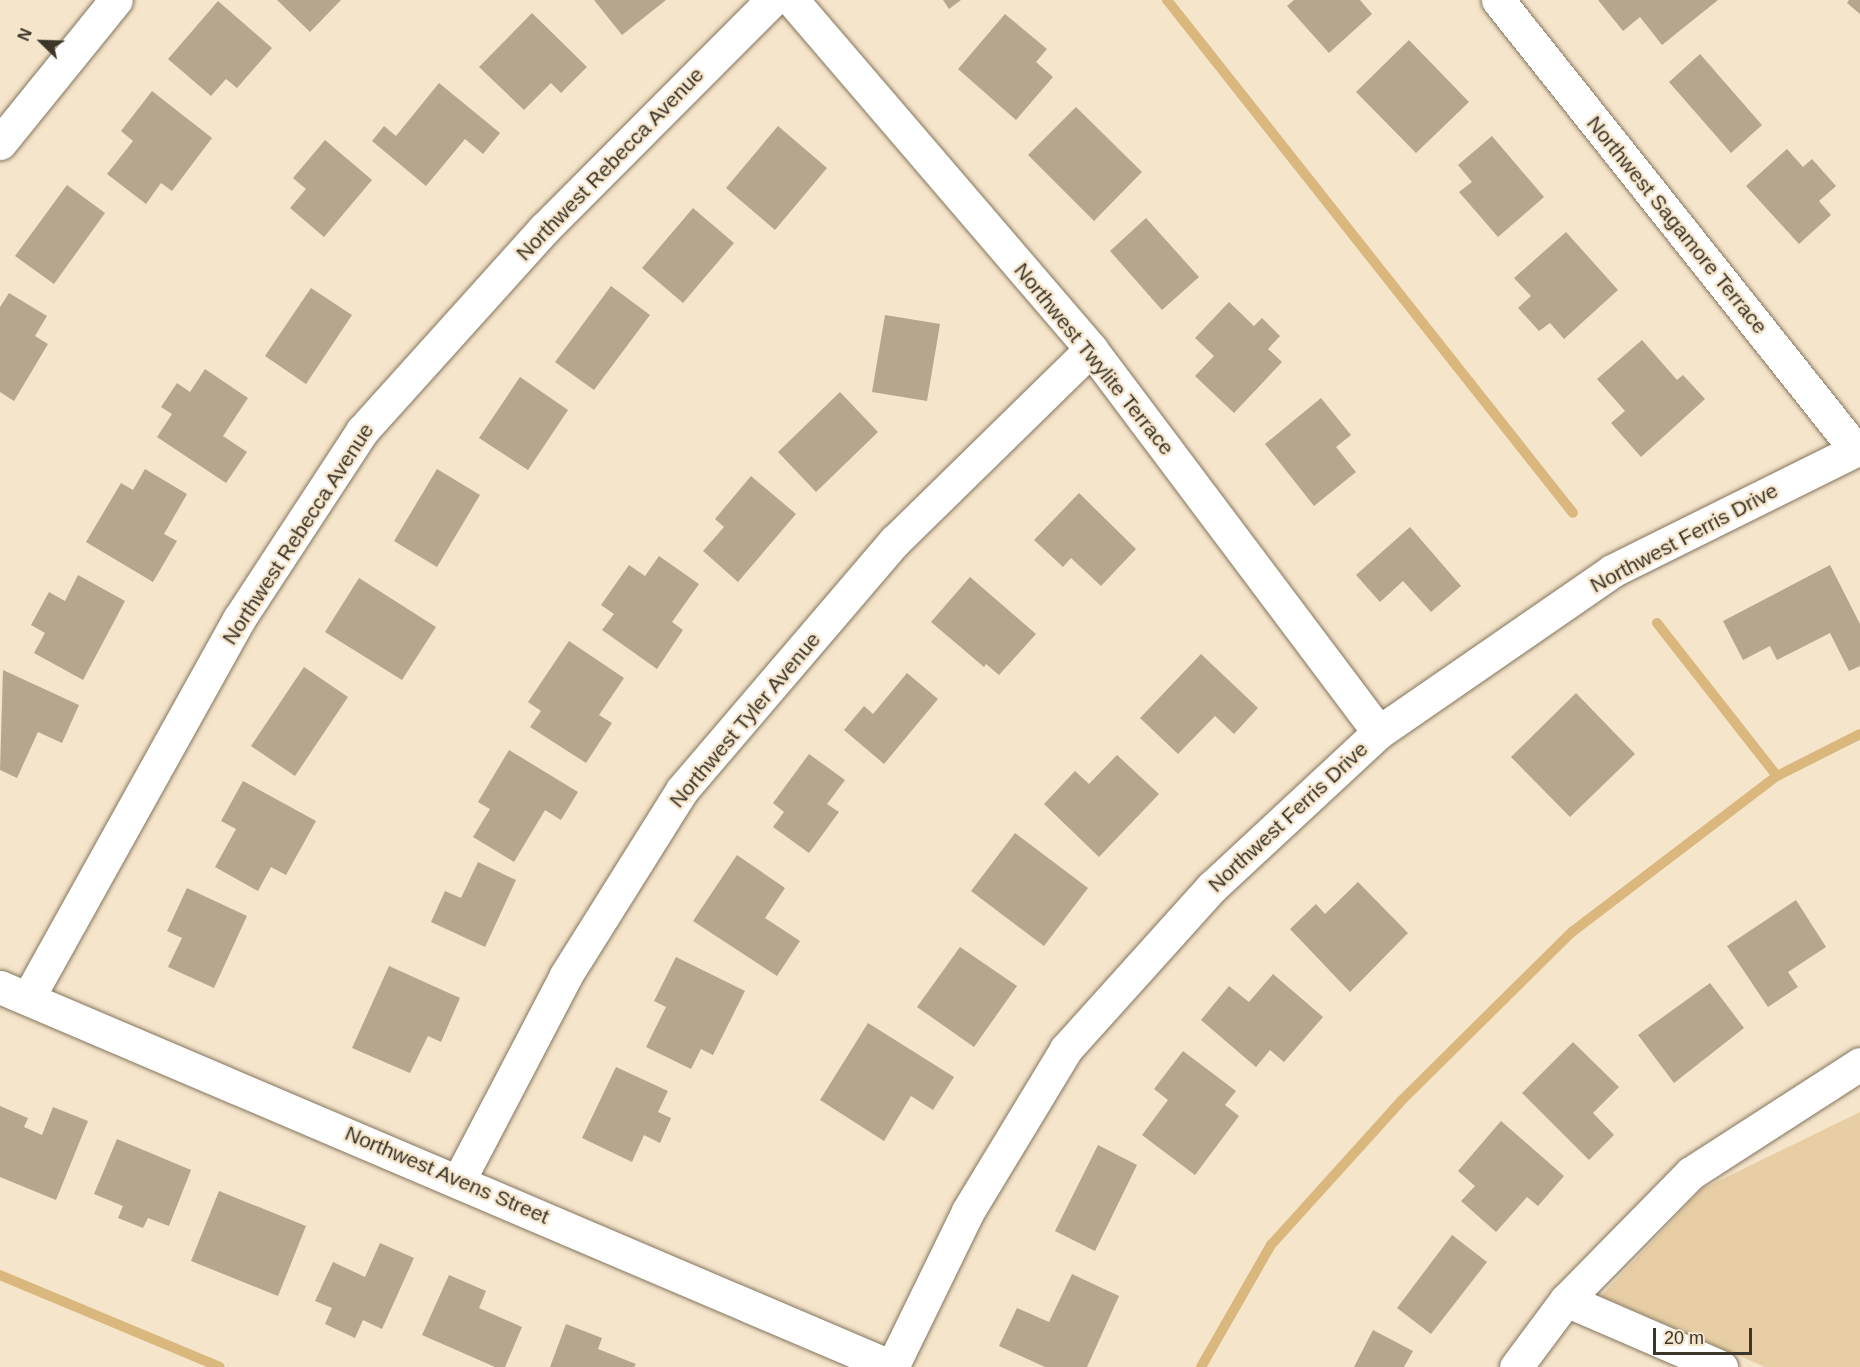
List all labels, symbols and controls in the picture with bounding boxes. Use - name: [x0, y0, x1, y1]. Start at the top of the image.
- north arrow: [12, 12, 72, 72]
- text: N: [15, 26, 35, 43]
- street label: Northwest Rebecca Avenue: [511, 62, 709, 266]
- street label: Northwest Sagamore Terrace: [1581, 111, 1773, 339]
- street label: Northwest Twylite Terrace: [1009, 258, 1179, 460]
- street label: Northwest Rebecca Avenue: [217, 418, 379, 650]
- street label: Northwest Ferris Drive: [1586, 478, 1782, 598]
- street label: Northwest Tyler Avenue: [664, 627, 826, 813]
- street label: Northwest Ferris Drive: [1203, 737, 1373, 897]
- street label: Northwest Avens Street: [341, 1120, 553, 1230]
- scale bar: [1656, 1316, 1755, 1354]
- text: 20 m: [1664, 1328, 1704, 1348]

